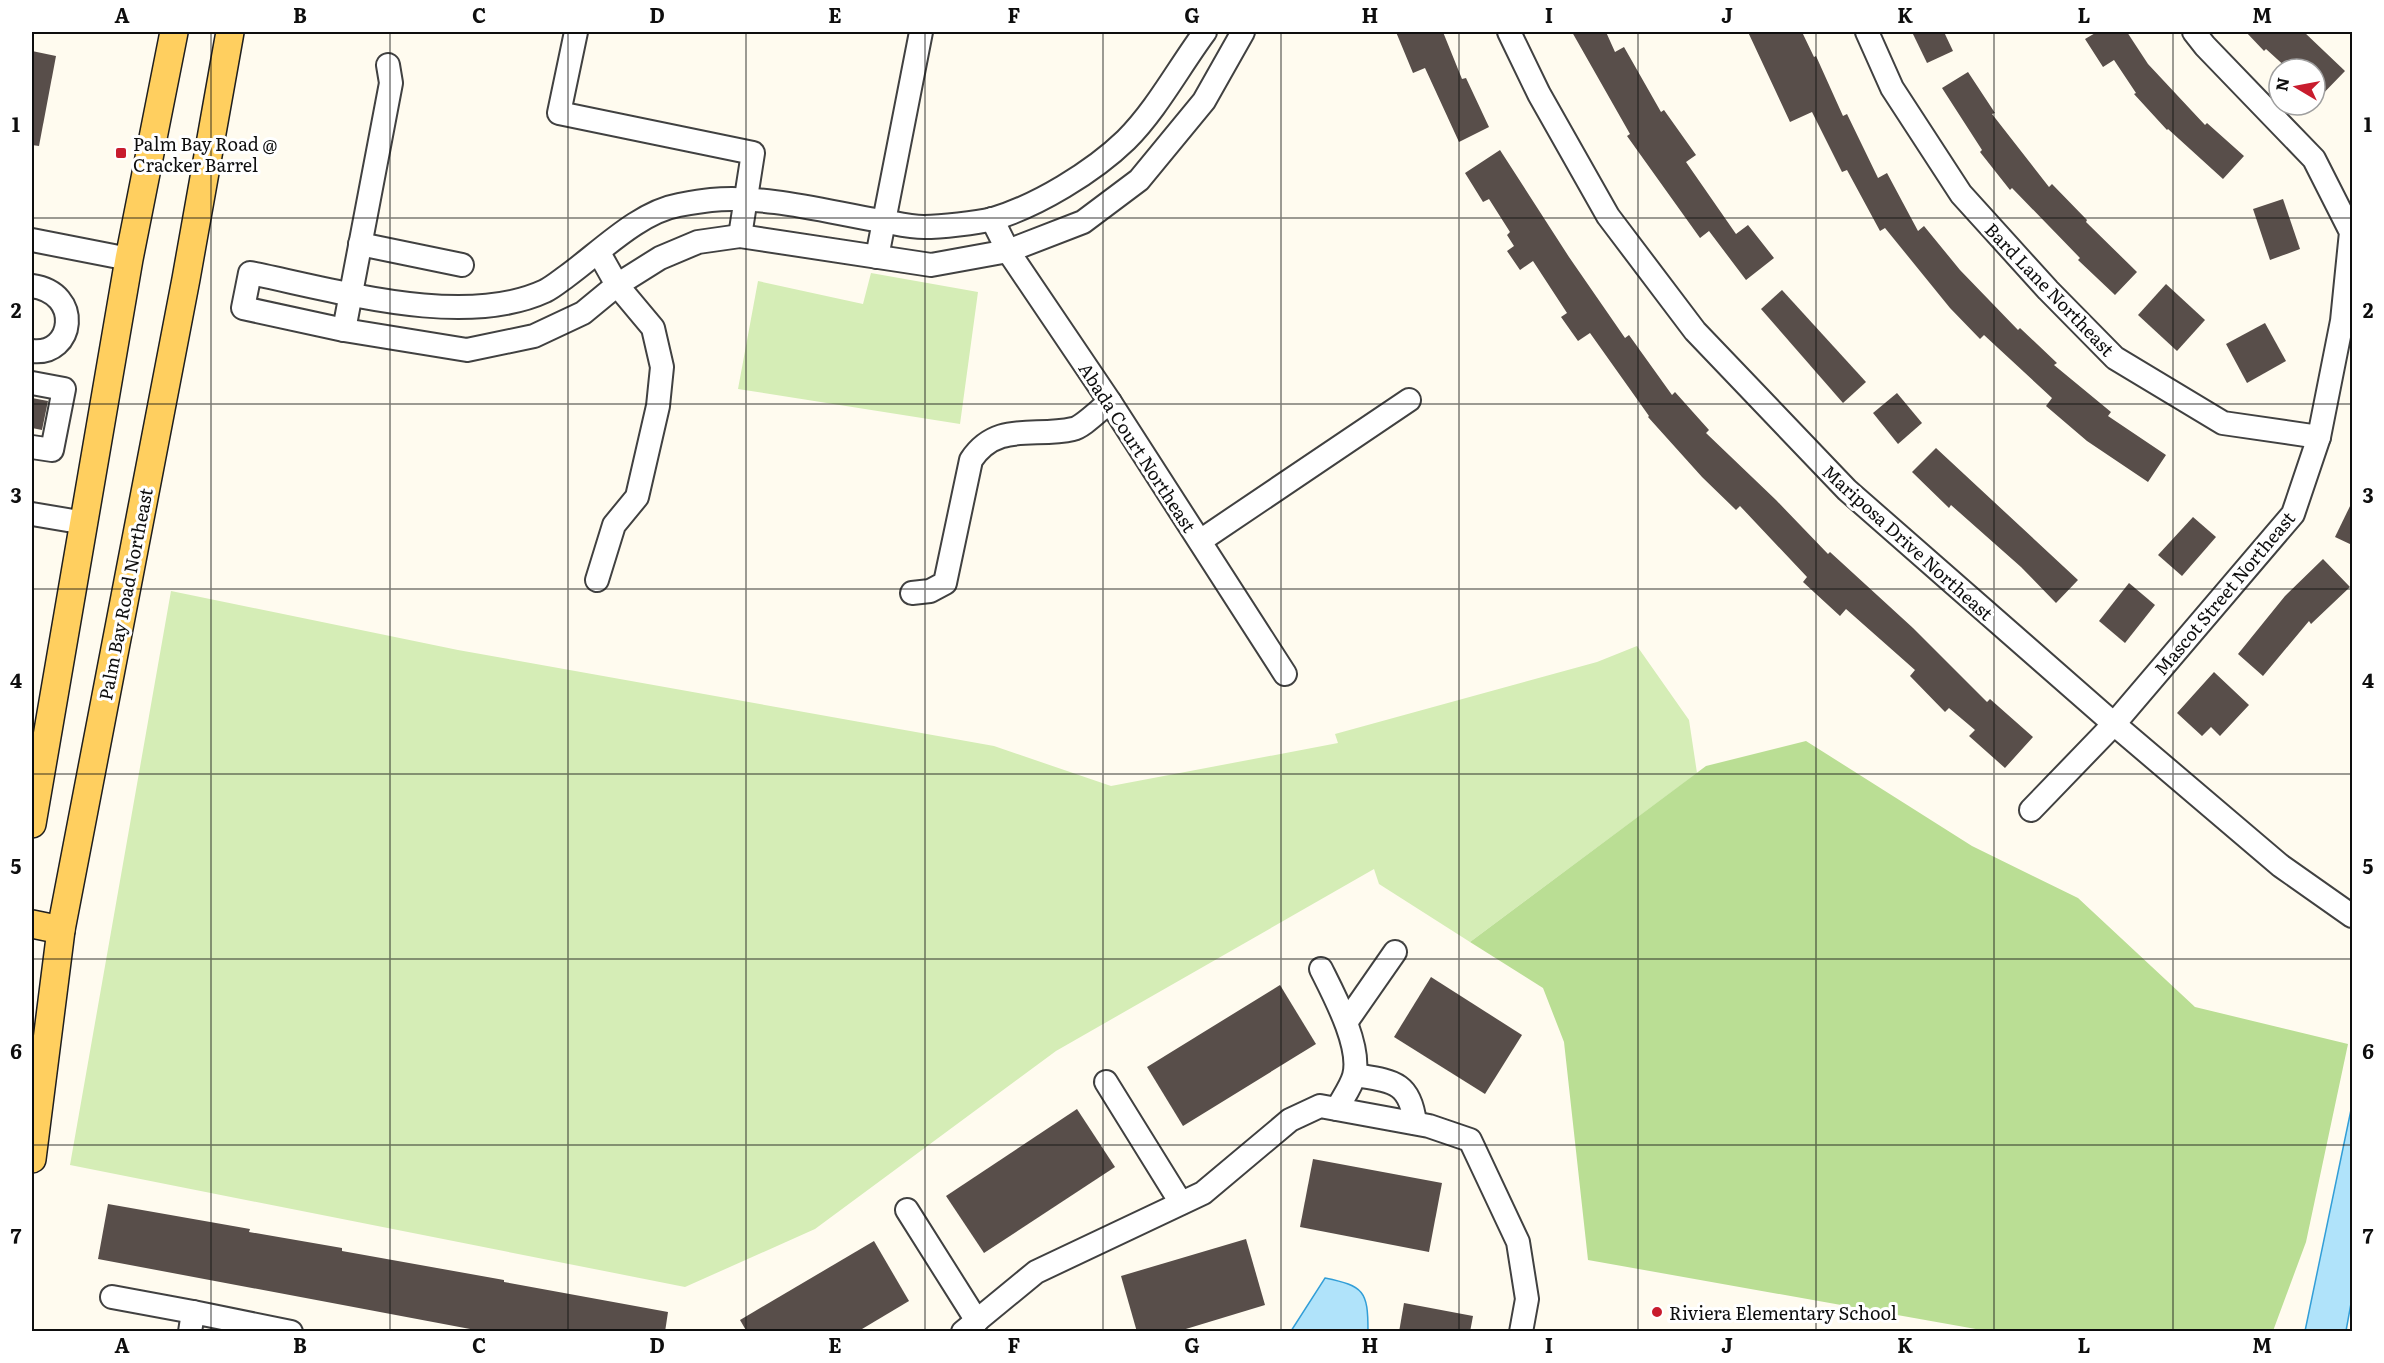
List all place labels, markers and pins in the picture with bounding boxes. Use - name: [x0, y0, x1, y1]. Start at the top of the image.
- place label: Palm Bay Road @ Cracker Barrel: [133, 130, 278, 178]
- marker: Palm Bay Road @ Cracker Barrel: [114, 146, 128, 160]
- place label: Riviera Elementary School: [1669, 1299, 1897, 1326]
- marker: Riviera Elementary School: [1650, 1305, 1664, 1319]

